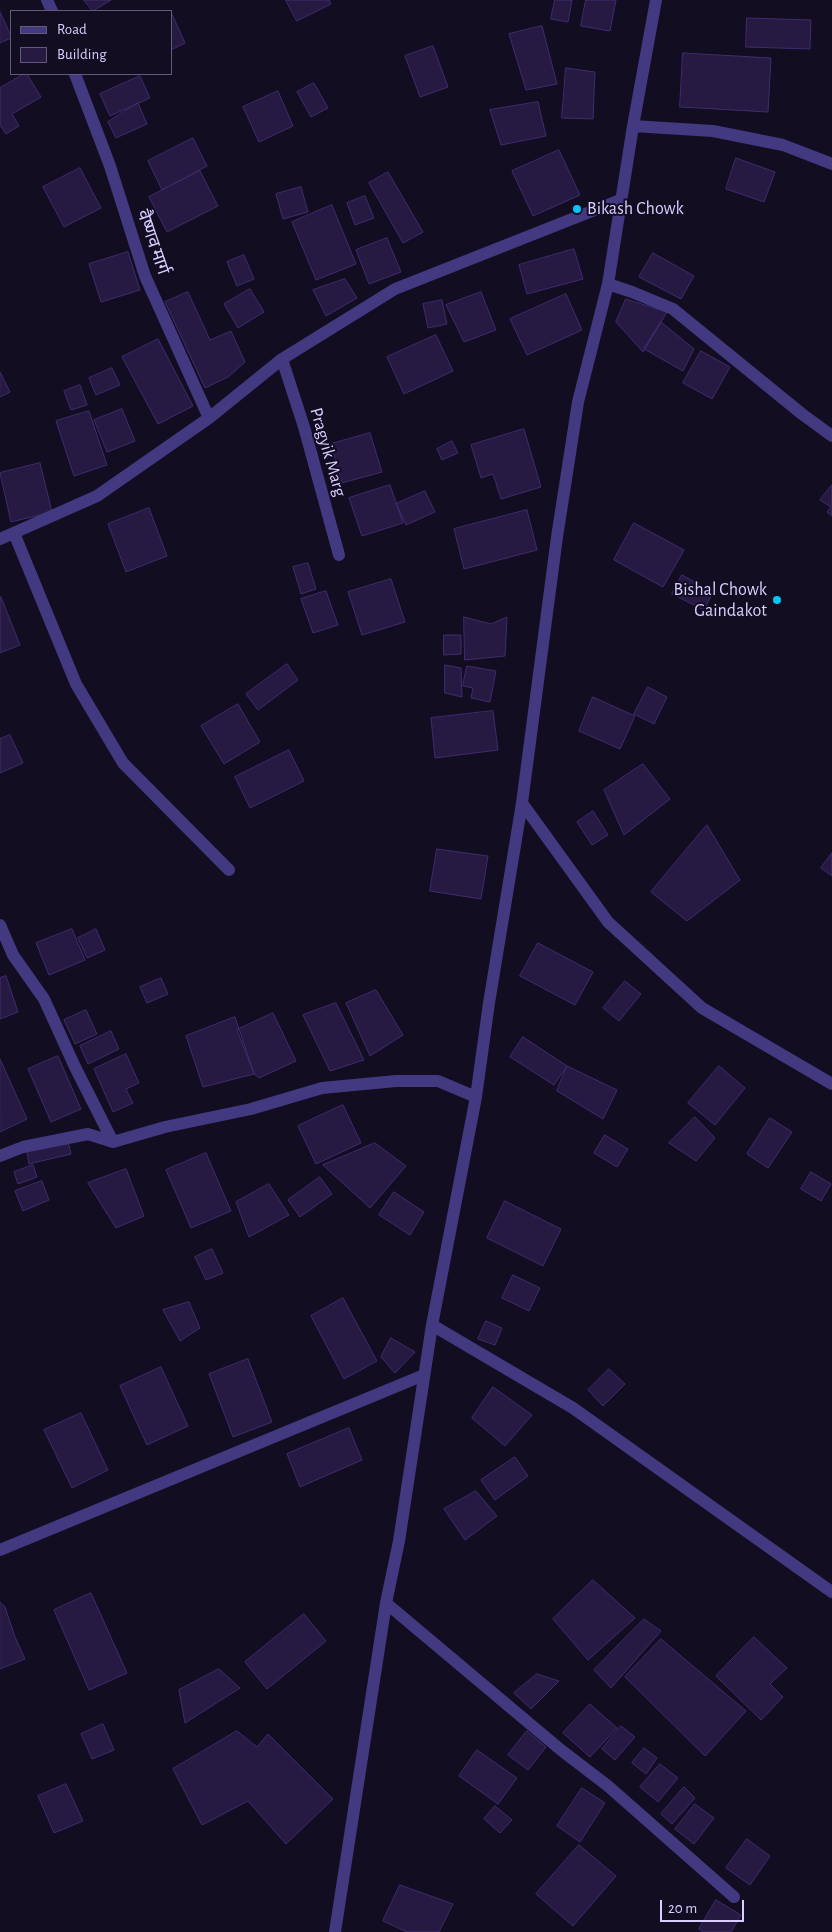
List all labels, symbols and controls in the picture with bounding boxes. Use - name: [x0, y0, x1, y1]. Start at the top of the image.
- legend: [10, 10, 172, 75]
- text: Road: [57, 22, 87, 37]
- text: Building: [57, 47, 107, 62]
- place label: Bikash Chowk: [587, 198, 684, 220]
- marker: Bikash Chowk: [571, 203, 583, 215]
- street label: वैष्णव मार्ग: [132, 207, 174, 277]
- street label: Pragyik Marg: [305, 405, 351, 499]
- place label: Bishal Chowk Gaindakot: [674, 579, 767, 622]
- marker: Bishal Chowk Gaindakot: [771, 594, 783, 606]
- scale bar: [662, 1890, 746, 1922]
- text: 20 m: [668, 1901, 697, 1916]

